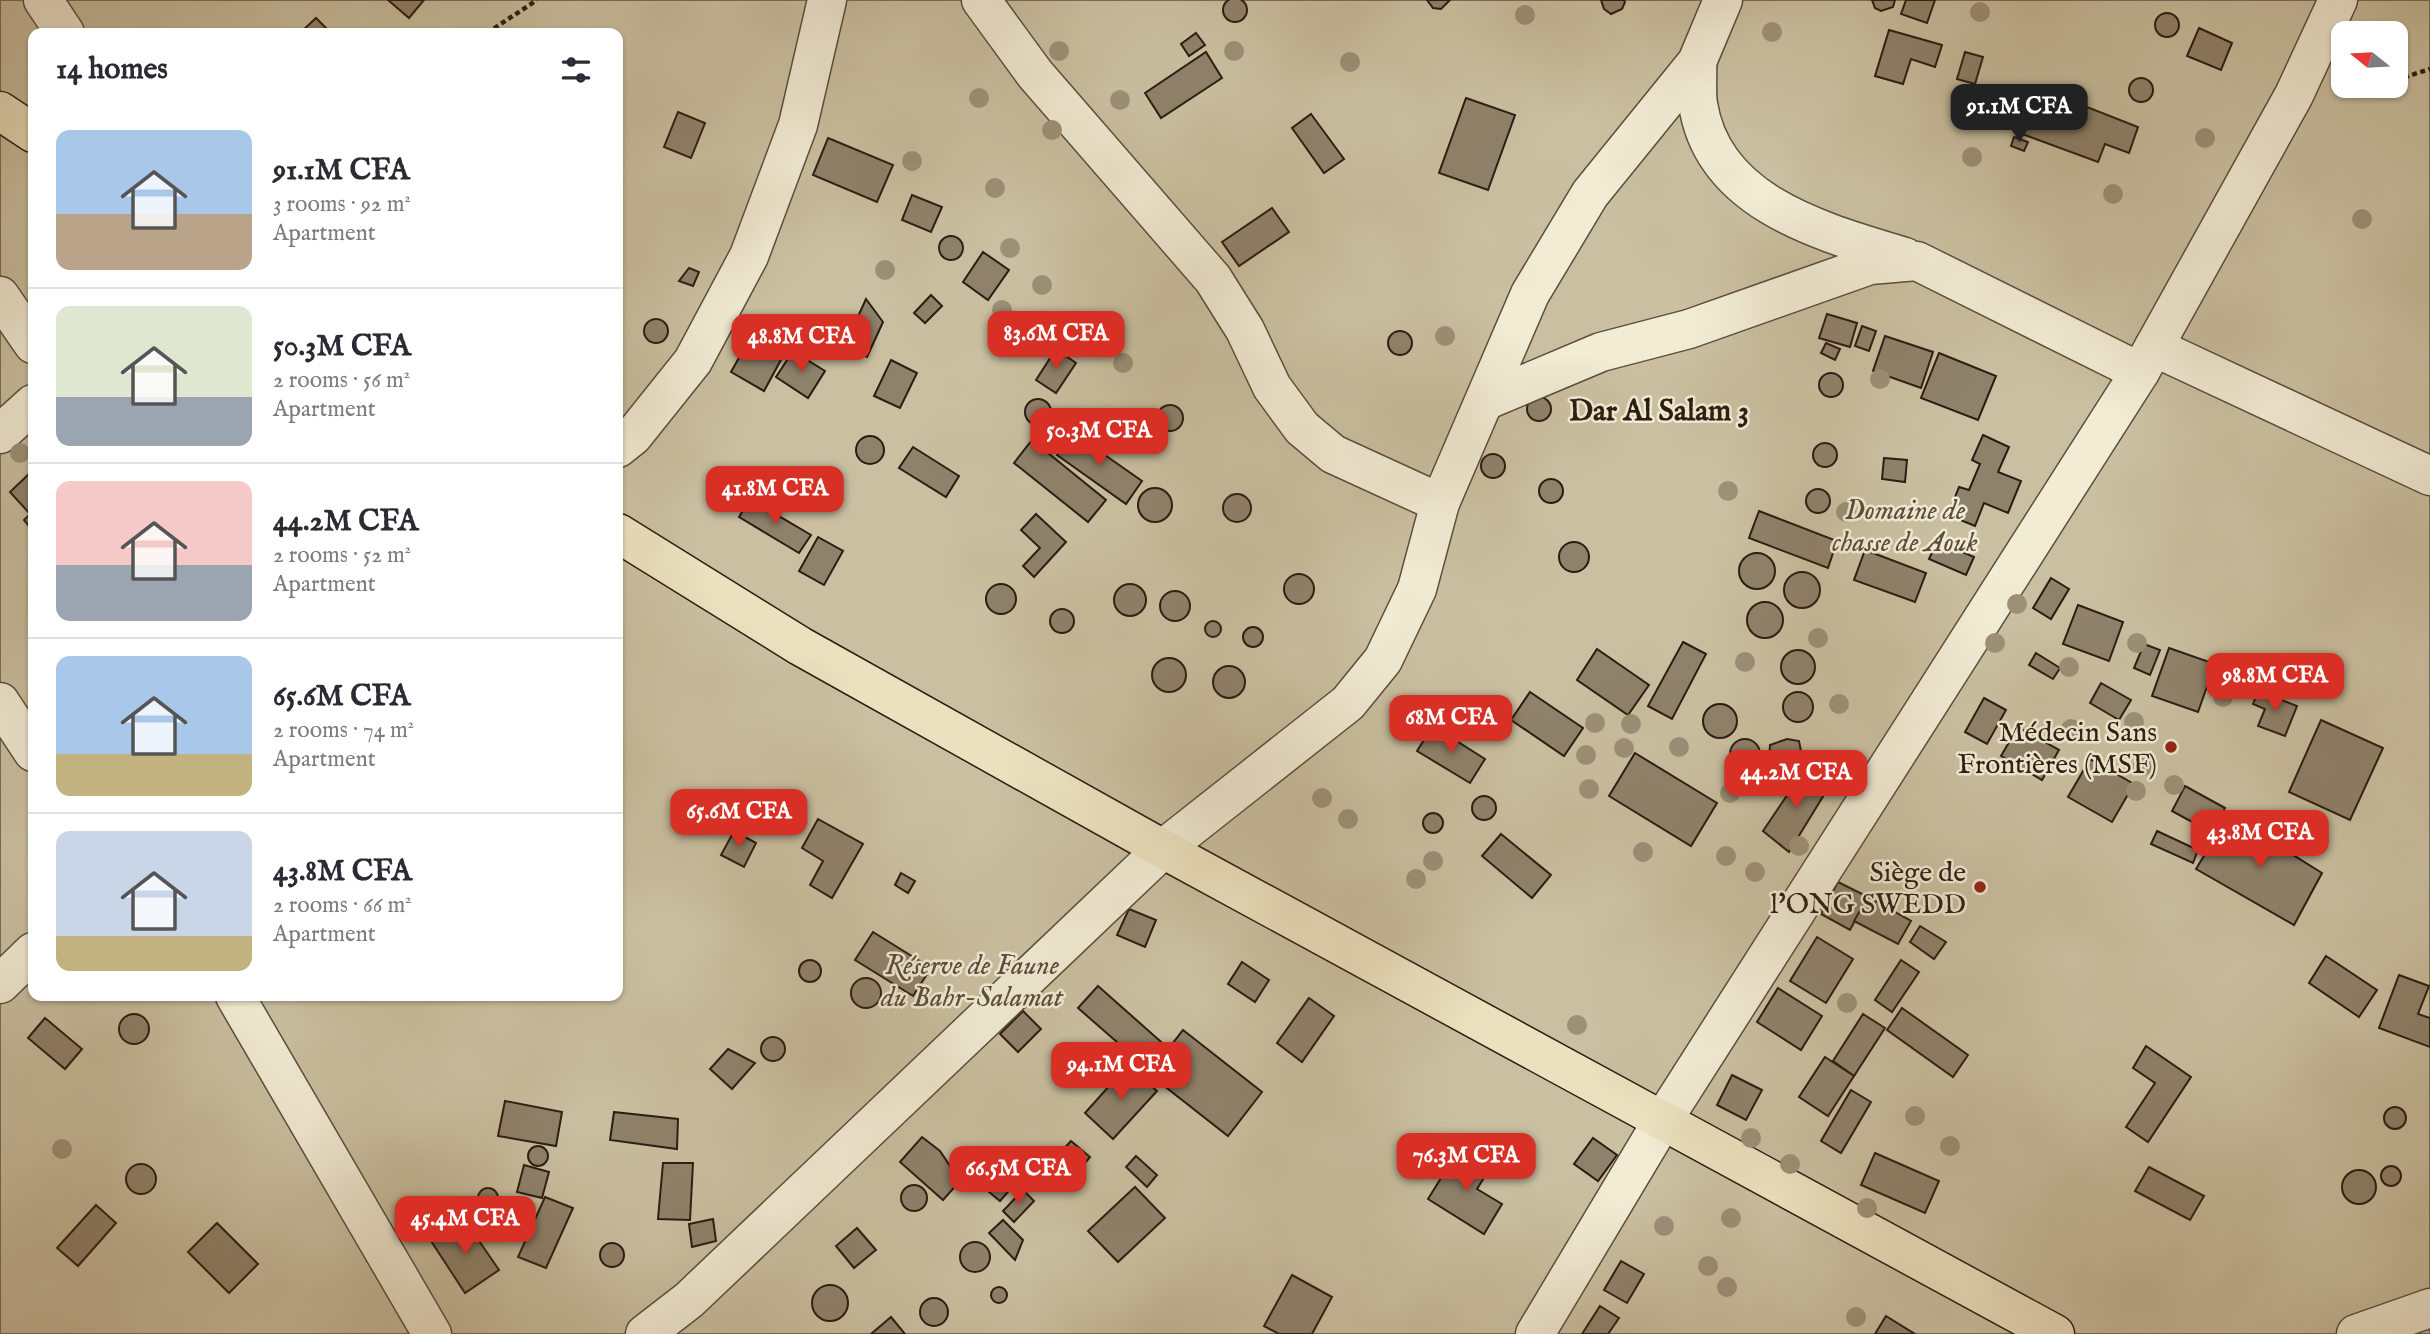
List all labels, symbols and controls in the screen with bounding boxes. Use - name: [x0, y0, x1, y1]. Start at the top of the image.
- north arrow: [2331, 21, 2408, 98]
- map controls: [2331, 21, 2408, 98]
- text: 14 homes: [56, 51, 168, 89]
- icon: filters: [557, 51, 595, 89]
- pin: 91.1M CFA: [1939, 85, 2099, 144]
- text: 91.1M CFA: [1967, 92, 2071, 121]
- text: 91.1M CFA: [273, 152, 410, 190]
- icon: home: [112, 158, 196, 242]
- text: 3 rooms · 92 m²: [273, 190, 411, 219]
- text: Apartment: [273, 219, 376, 248]
- pin: 83.6M CFA: [976, 312, 1136, 371]
- pin: 48.8M CFA: [721, 314, 881, 374]
- text: 83.6M CFA: [1004, 319, 1108, 348]
- text: 48.8M CFA: [748, 322, 854, 351]
- text: 50.3M CFA: [273, 328, 411, 366]
- icon: home: [112, 334, 196, 418]
- text: 2 rooms · 56 m²: [273, 366, 410, 395]
- district label: Dar Al Salam 3: [1569, 393, 1749, 431]
- text: Apartment: [273, 395, 376, 424]
- pin: 50.3M CFA: [1019, 408, 1179, 468]
- text: 50.3M CFA: [1046, 416, 1152, 445]
- pin: 41.8M CFA: [695, 466, 855, 526]
- text: 41.8M CFA: [722, 474, 828, 503]
- park label: Domaine de chasse de Aouk: [1832, 494, 1978, 561]
- text: 44.2M CFA: [273, 503, 418, 541]
- icon: home: [112, 509, 196, 593]
- text: 2 rooms · 52 m²: [273, 541, 411, 570]
- text: Apartment: [273, 570, 376, 599]
- pin: 98.8M CFA: [2195, 654, 2355, 713]
- text: 98.8M CFA: [2222, 661, 2328, 690]
- text: 65.6M CFA: [273, 678, 410, 716]
- icon: home: [112, 684, 196, 768]
- pin: 68M CFA: [1386, 696, 1516, 755]
- text: 68M CFA: [1405, 703, 1497, 732]
- text: 2 rooms · 74 m²: [273, 716, 414, 745]
- place label: Médecin Sans Frontières (MSF): [1958, 716, 2157, 783]
- marker: Médecin Sans Frontières (MSF): [2163, 739, 2179, 755]
- text: Apartment: [273, 745, 376, 774]
- pin: 44.2M CFA: [1716, 750, 1876, 810]
- text: 44.2M CFA: [1740, 758, 1852, 787]
- pin: 65.6M CFA: [659, 790, 819, 849]
- text: 65.6M CFA: [686, 797, 792, 826]
- pin: 43.8M CFA: [2180, 810, 2340, 870]
- text: 43.8M CFA: [2207, 818, 2313, 847]
- text: 43.8M CFA: [273, 853, 412, 891]
- place label: Siège de l'ONG SWEDD: [1771, 856, 1966, 923]
- icon: home: [112, 859, 196, 943]
- marker: Siège de l'ONG SWEDD: [1972, 879, 1988, 895]
- text: 2 rooms · 66 m²: [273, 891, 412, 920]
- text: Apartment: [273, 920, 376, 949]
- park label: Réserve de Faune du Bahr-Salamat: [880, 949, 1064, 1016]
- pin: 94.1M CFA: [1041, 1042, 1201, 1102]
- text: 94.1M CFA: [1067, 1050, 1175, 1079]
- pin: 76.3M CFA: [1386, 1134, 1546, 1193]
- text: 76.3M CFA: [1413, 1141, 1519, 1170]
- pin: 66.5M CFA: [938, 1146, 1098, 1206]
- text: 66.5M CFA: [965, 1154, 1071, 1183]
- pin: 45.4M CFA: [385, 1196, 545, 1256]
- text: 45.4M CFA: [411, 1204, 519, 1233]

